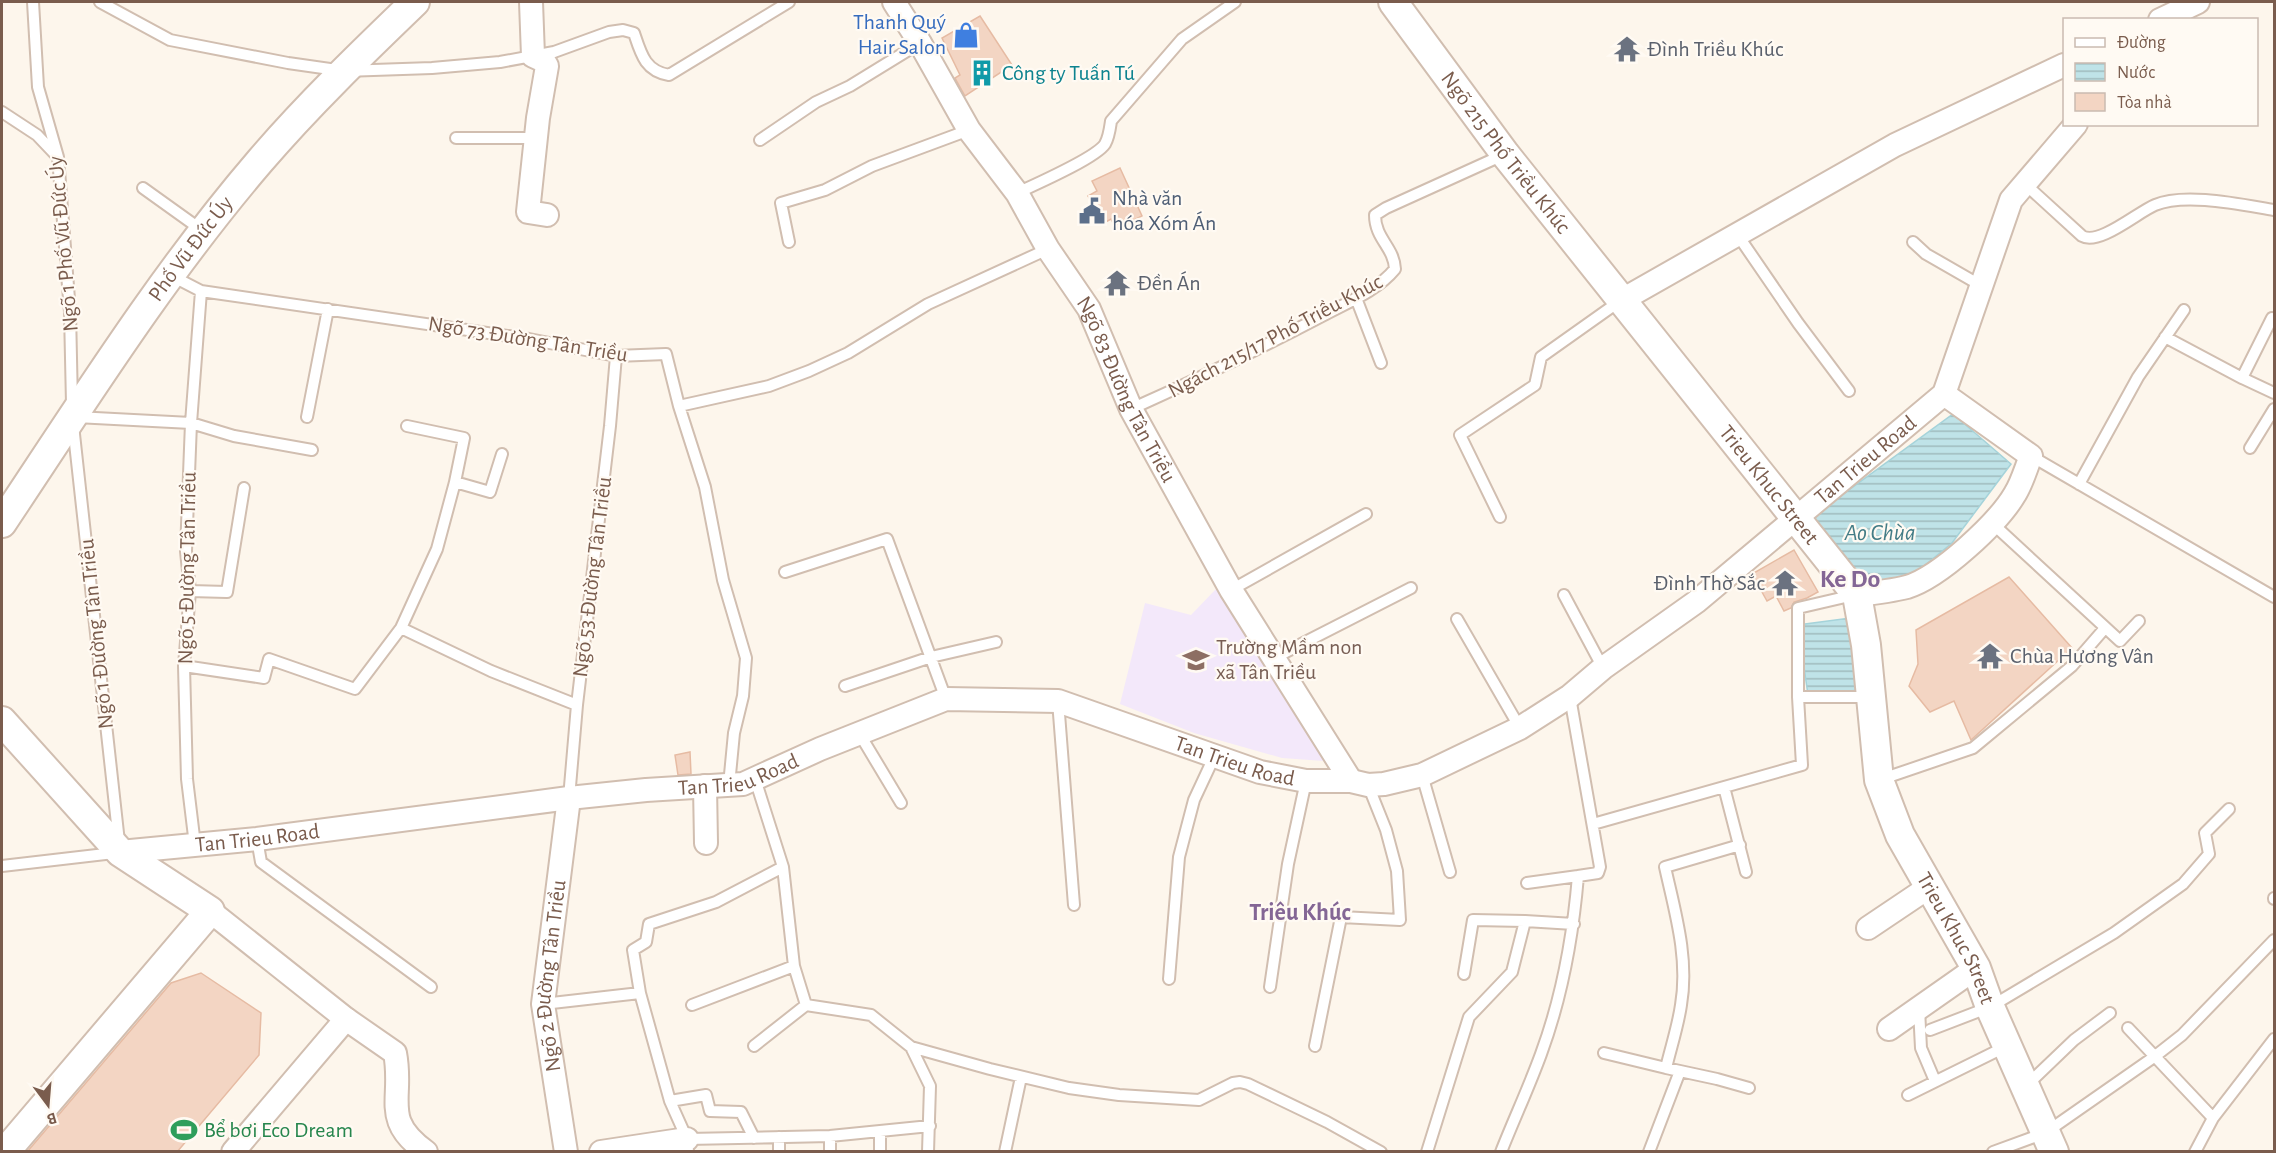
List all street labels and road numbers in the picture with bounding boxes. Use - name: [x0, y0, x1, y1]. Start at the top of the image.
- street label: Ngõ 215 Phố Triều Khúc: [1437, 67, 1575, 238]
- street label: Ngõ 1 Phố Vũ Đức Úy: [43, 155, 82, 333]
- street label: Phố Vũ Đức Úy: [144, 191, 238, 305]
- street label: Ngách 215/17 Phố Triều Khúc: [1164, 270, 1386, 402]
- street label: Ngõ 83 Đường Tân Triều: [1073, 292, 1180, 486]
- street label: Ngõ 73 Đường Tân Triều: [427, 312, 629, 366]
- street label: Tan Trieu Road: [1810, 411, 1920, 509]
- street label: Trieu Khuc Street: [1715, 421, 1823, 548]
- street label: Ngõ 5 Đường Tân Triều: [174, 471, 200, 665]
- street label: Ngõ 53 Đường Tân Triều: [569, 475, 615, 679]
- street label: Ngõ 1 Đường Tân Triều: [75, 538, 117, 730]
- street label: Tan Trieu Road: [1172, 732, 1297, 790]
- street label: Tan Trieu Road: [677, 749, 802, 799]
- street label: Tan Trieu Road: [194, 820, 321, 856]
- street label: Trieu Khuc Street: [1913, 869, 1999, 1007]
- street label: Ngõ 2 Đường Tân Triều: [532, 878, 570, 1074]

